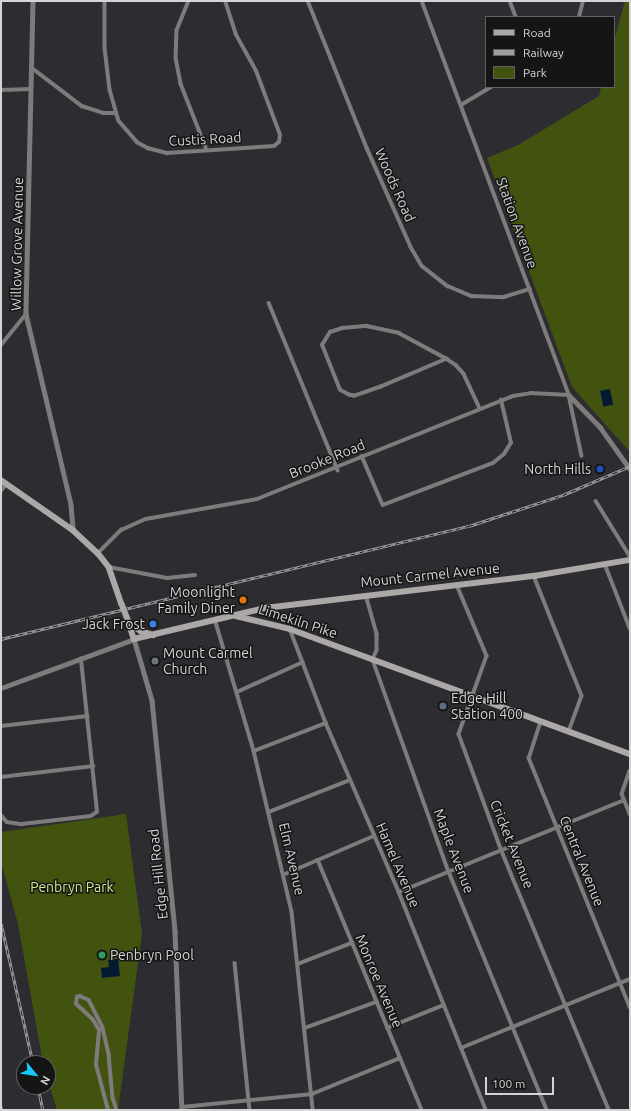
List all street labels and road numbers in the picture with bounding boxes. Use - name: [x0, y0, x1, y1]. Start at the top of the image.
- street label: Custis Road: [168, 129, 242, 149]
- street label: Woods Road: [371, 146, 419, 224]
- street label: Station Avenue: [493, 175, 541, 271]
- street label: Willow Grove Avenue: [7, 177, 27, 311]
- street label: Brooke Road: [286, 436, 368, 482]
- street label: Mount Carmel Avenue: [360, 559, 500, 591]
- street label: Limekiln Pike: [256, 600, 340, 642]
- street label: Cricket Avenue: [487, 797, 537, 891]
- street label: Maple Avenue: [430, 806, 478, 896]
- street label: Central Avenue: [556, 813, 608, 909]
- street label: Hamel Avenue: [373, 820, 423, 910]
- street label: Elm Avenue: [275, 821, 309, 897]
- street label: Edge Hill Road: [145, 828, 171, 920]
- street label: Monroe Avenue: [352, 932, 406, 1030]

